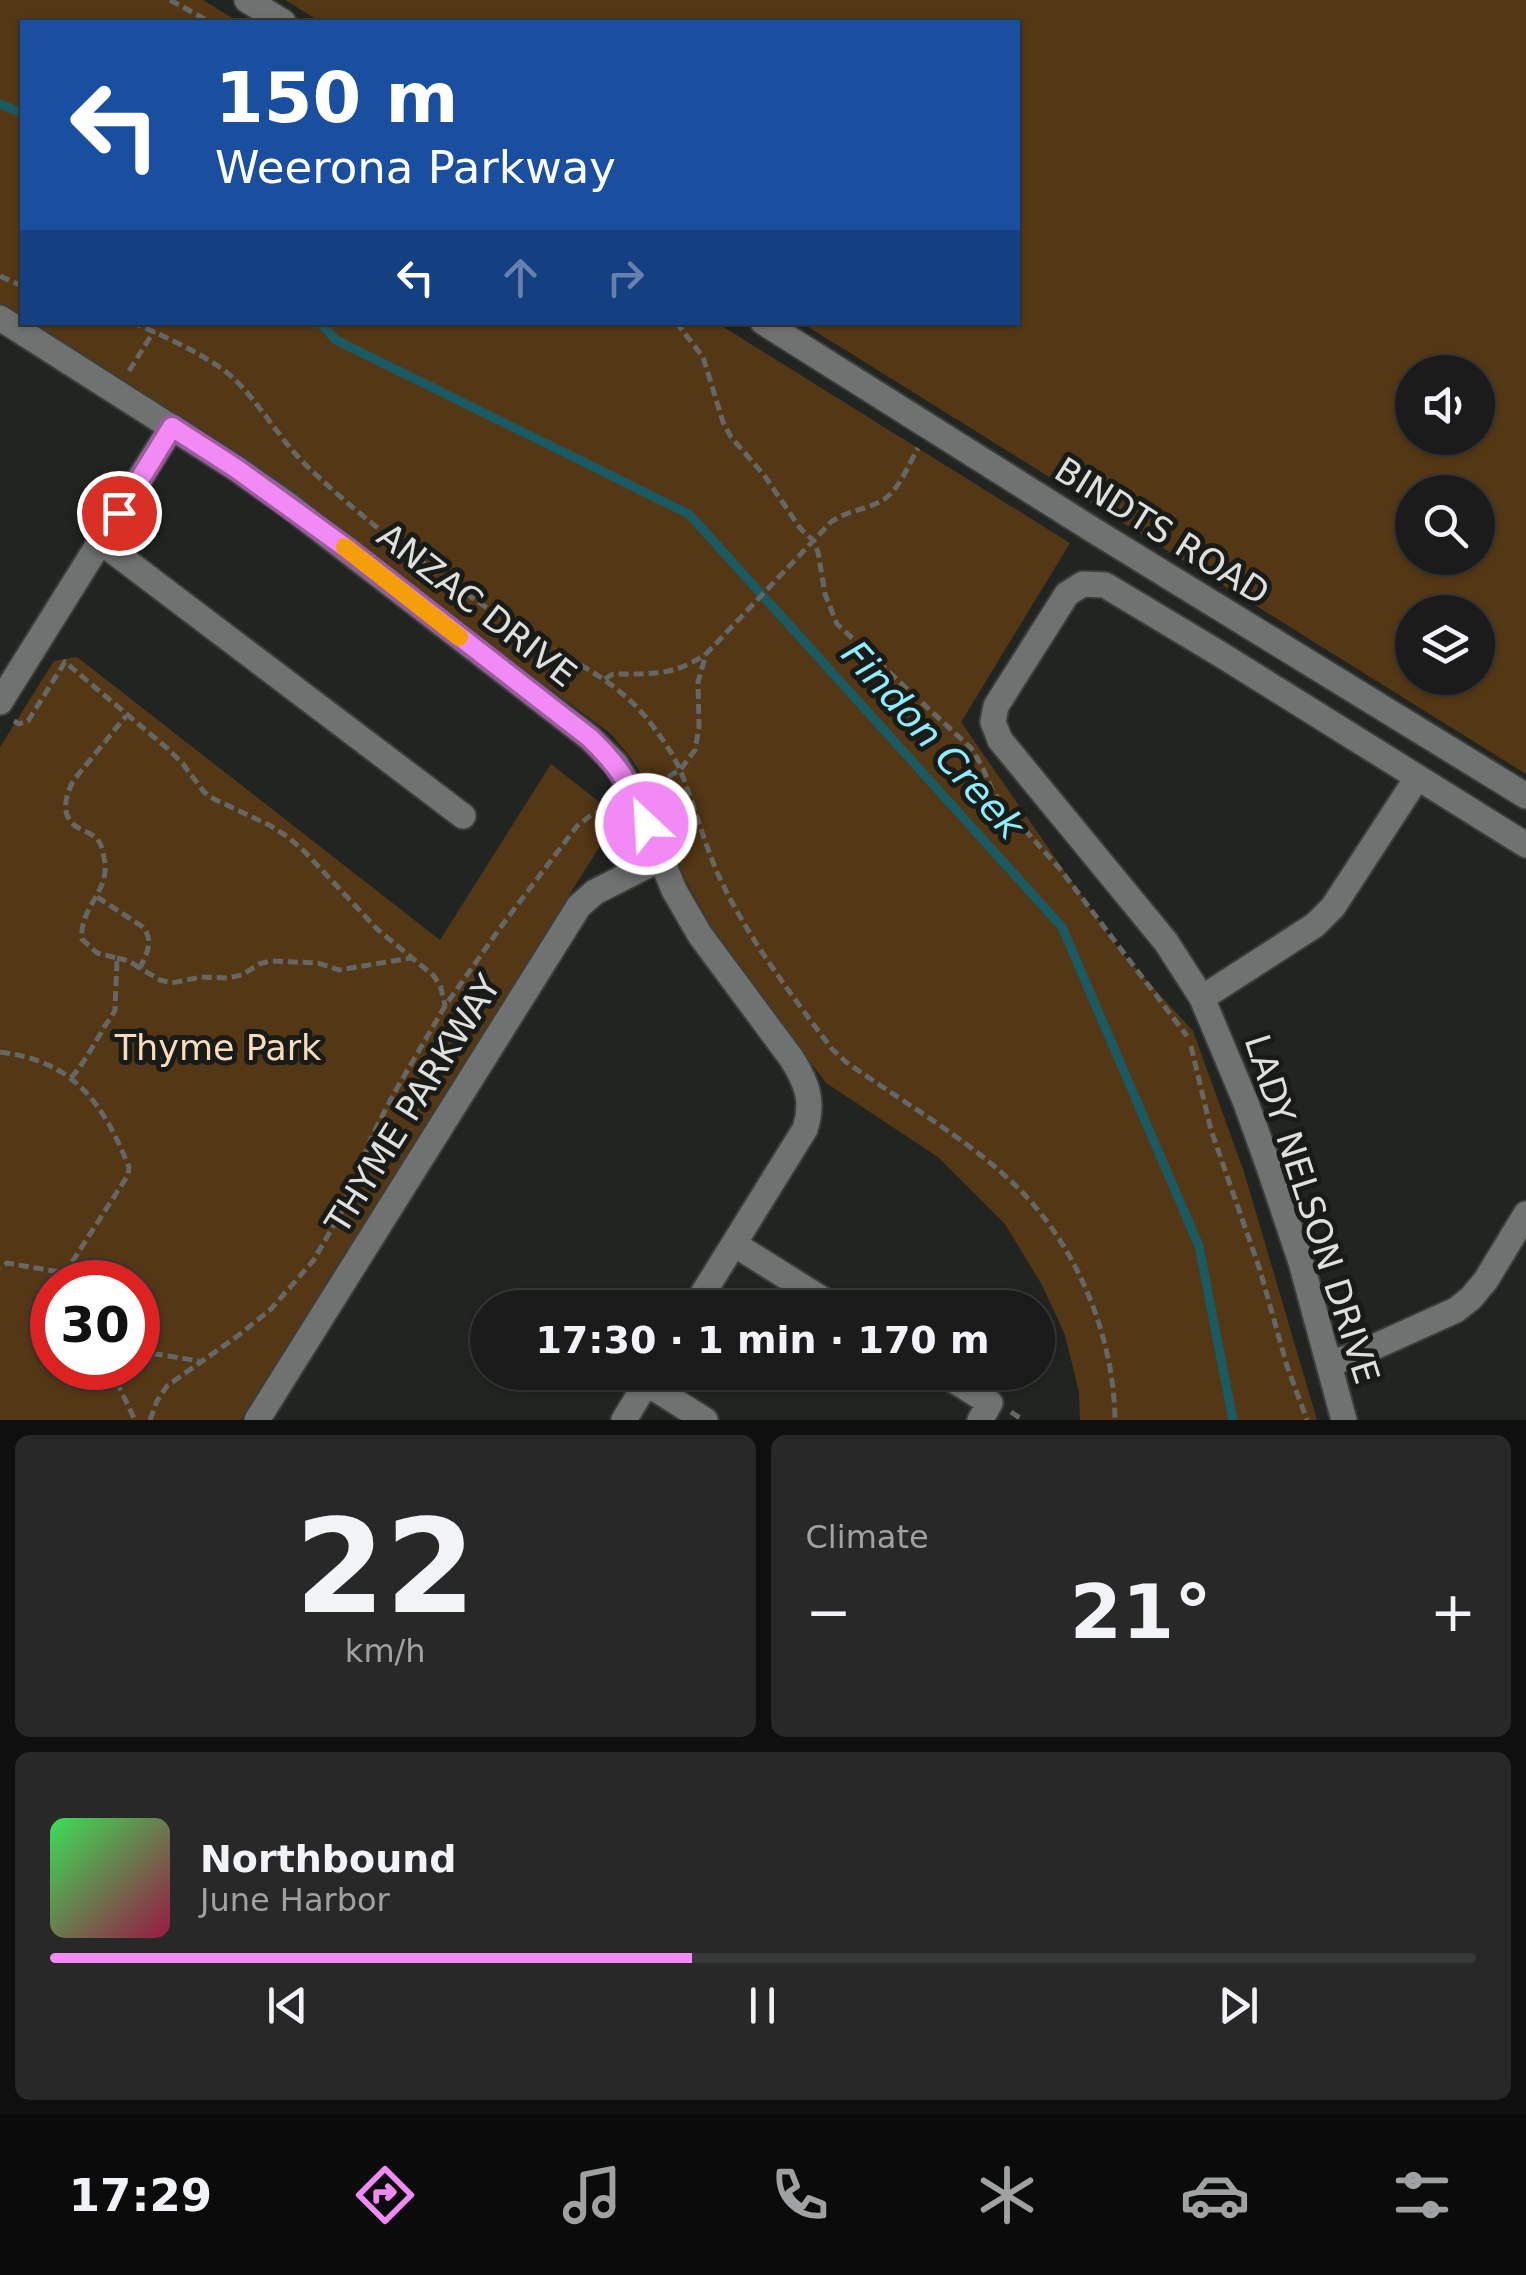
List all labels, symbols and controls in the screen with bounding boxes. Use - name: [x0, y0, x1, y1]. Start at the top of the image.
- text: 150 m: [215, 57, 458, 139]
- icon: left: [50, 60, 180, 190]
- text: Weerona Parkway: [215, 141, 616, 194]
- icon: left: [388, 250, 443, 305]
- icon: ahead: [493, 250, 548, 305]
- icon: right: [598, 250, 653, 305]
- map controls: [1395, 355, 1495, 695]
- button: sound: [1395, 355, 1495, 455]
- street label: BINDTS ROAD: [1048, 449, 1276, 613]
- pin: [77, 471, 162, 556]
- button: search: [1395, 475, 1495, 575]
- icon: arrive: [92, 486, 147, 541]
- street label: ANZAC DRIVE: [370, 515, 584, 695]
- button: layers: [1395, 595, 1495, 695]
- water label: Findon Creek: [833, 632, 1035, 849]
- position arrow: [594, 772, 698, 876]
- street label: THYME PARKWAY: [317, 967, 509, 1241]
- park label: Thyme Park: [114, 1028, 322, 1068]
- street label: LADY NELSON DRIVE: [1237, 1030, 1387, 1388]
- speed limit sign: 30: [30, 1260, 160, 1390]
- text: 17:30 · 1 min · 170 m: [535, 1318, 990, 1362]
- text: 22: [295, 1491, 476, 1643]
- text: Climate: [806, 1518, 929, 1556]
- text: 21°: [1070, 1568, 1212, 1656]
- text: −: [806, 1580, 852, 1644]
- text: +: [1430, 1580, 1476, 1644]
- text: km/h: [345, 1632, 426, 1670]
- text: Northbound: [200, 1837, 456, 1881]
- text: June Harbor: [200, 1881, 390, 1919]
- icon: previous: [260, 1978, 315, 2033]
- icon: pause: [735, 1978, 790, 2033]
- icon: next: [1211, 1978, 1266, 2033]
- icon: directions: [350, 2160, 420, 2230]
- icon: music: [557, 2160, 627, 2230]
- icon: phone: [765, 2160, 835, 2230]
- icon: climate: [972, 2160, 1042, 2230]
- icon: car: [1180, 2160, 1250, 2230]
- icon: filters: [1387, 2160, 1457, 2230]
- text: 17:29: [69, 2169, 212, 2222]

